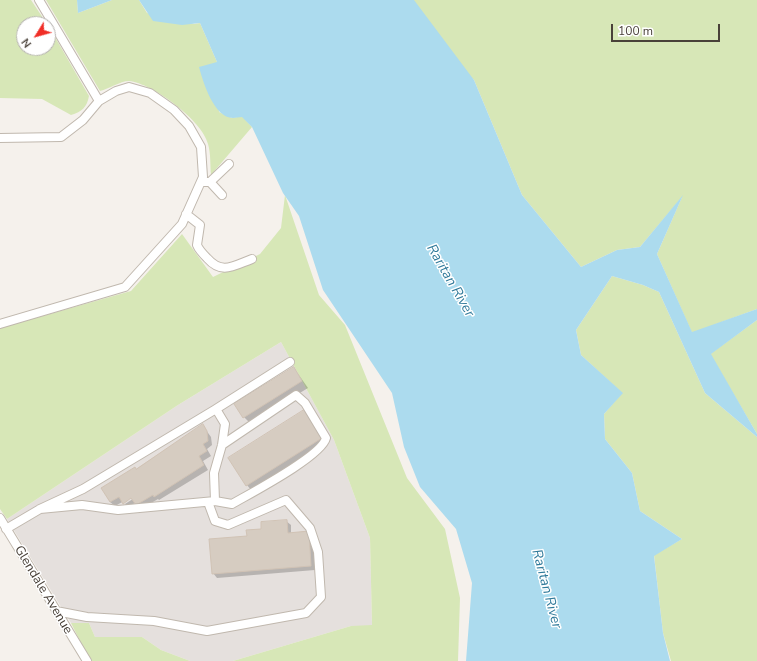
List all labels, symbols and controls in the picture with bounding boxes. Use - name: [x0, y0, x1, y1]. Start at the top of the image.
- north arrow: [16, 16, 56, 56]
- scale bar: [613, 16, 722, 42]
- text: 100 m: [618, 23, 653, 39]
- text: N: [18, 35, 35, 51]
- water label: Raritan River: [422, 242, 478, 320]
- street label: Glendale Avenue: [10, 543, 76, 637]
- water label: Raritan River: [527, 548, 565, 630]

